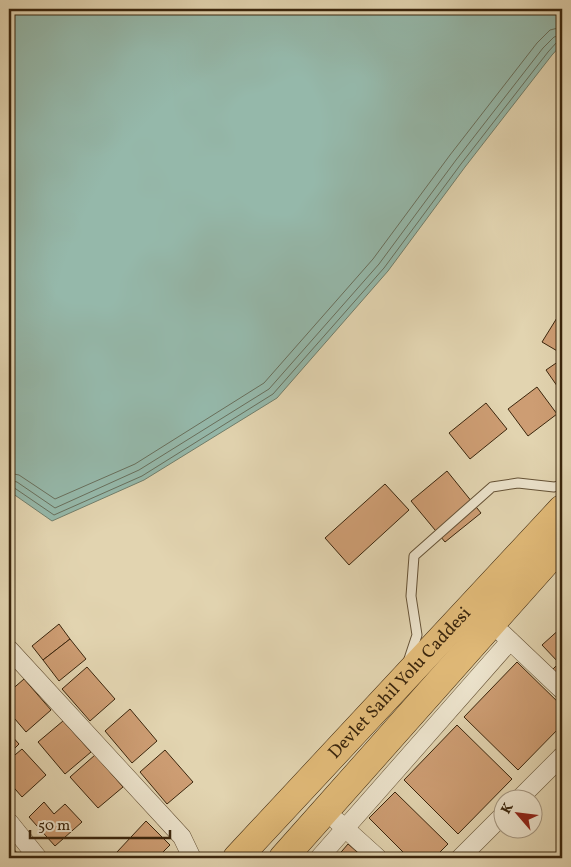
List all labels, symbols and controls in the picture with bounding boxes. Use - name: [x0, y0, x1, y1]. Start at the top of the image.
- street label: Devlet Sahil Yolu Caddesi: [323, 602, 477, 765]
- north arrow: [494, 790, 544, 840]
- text: K: [497, 800, 519, 818]
- scale bar: [30, 807, 170, 839]
- text: 50 m: [38, 816, 70, 837]

